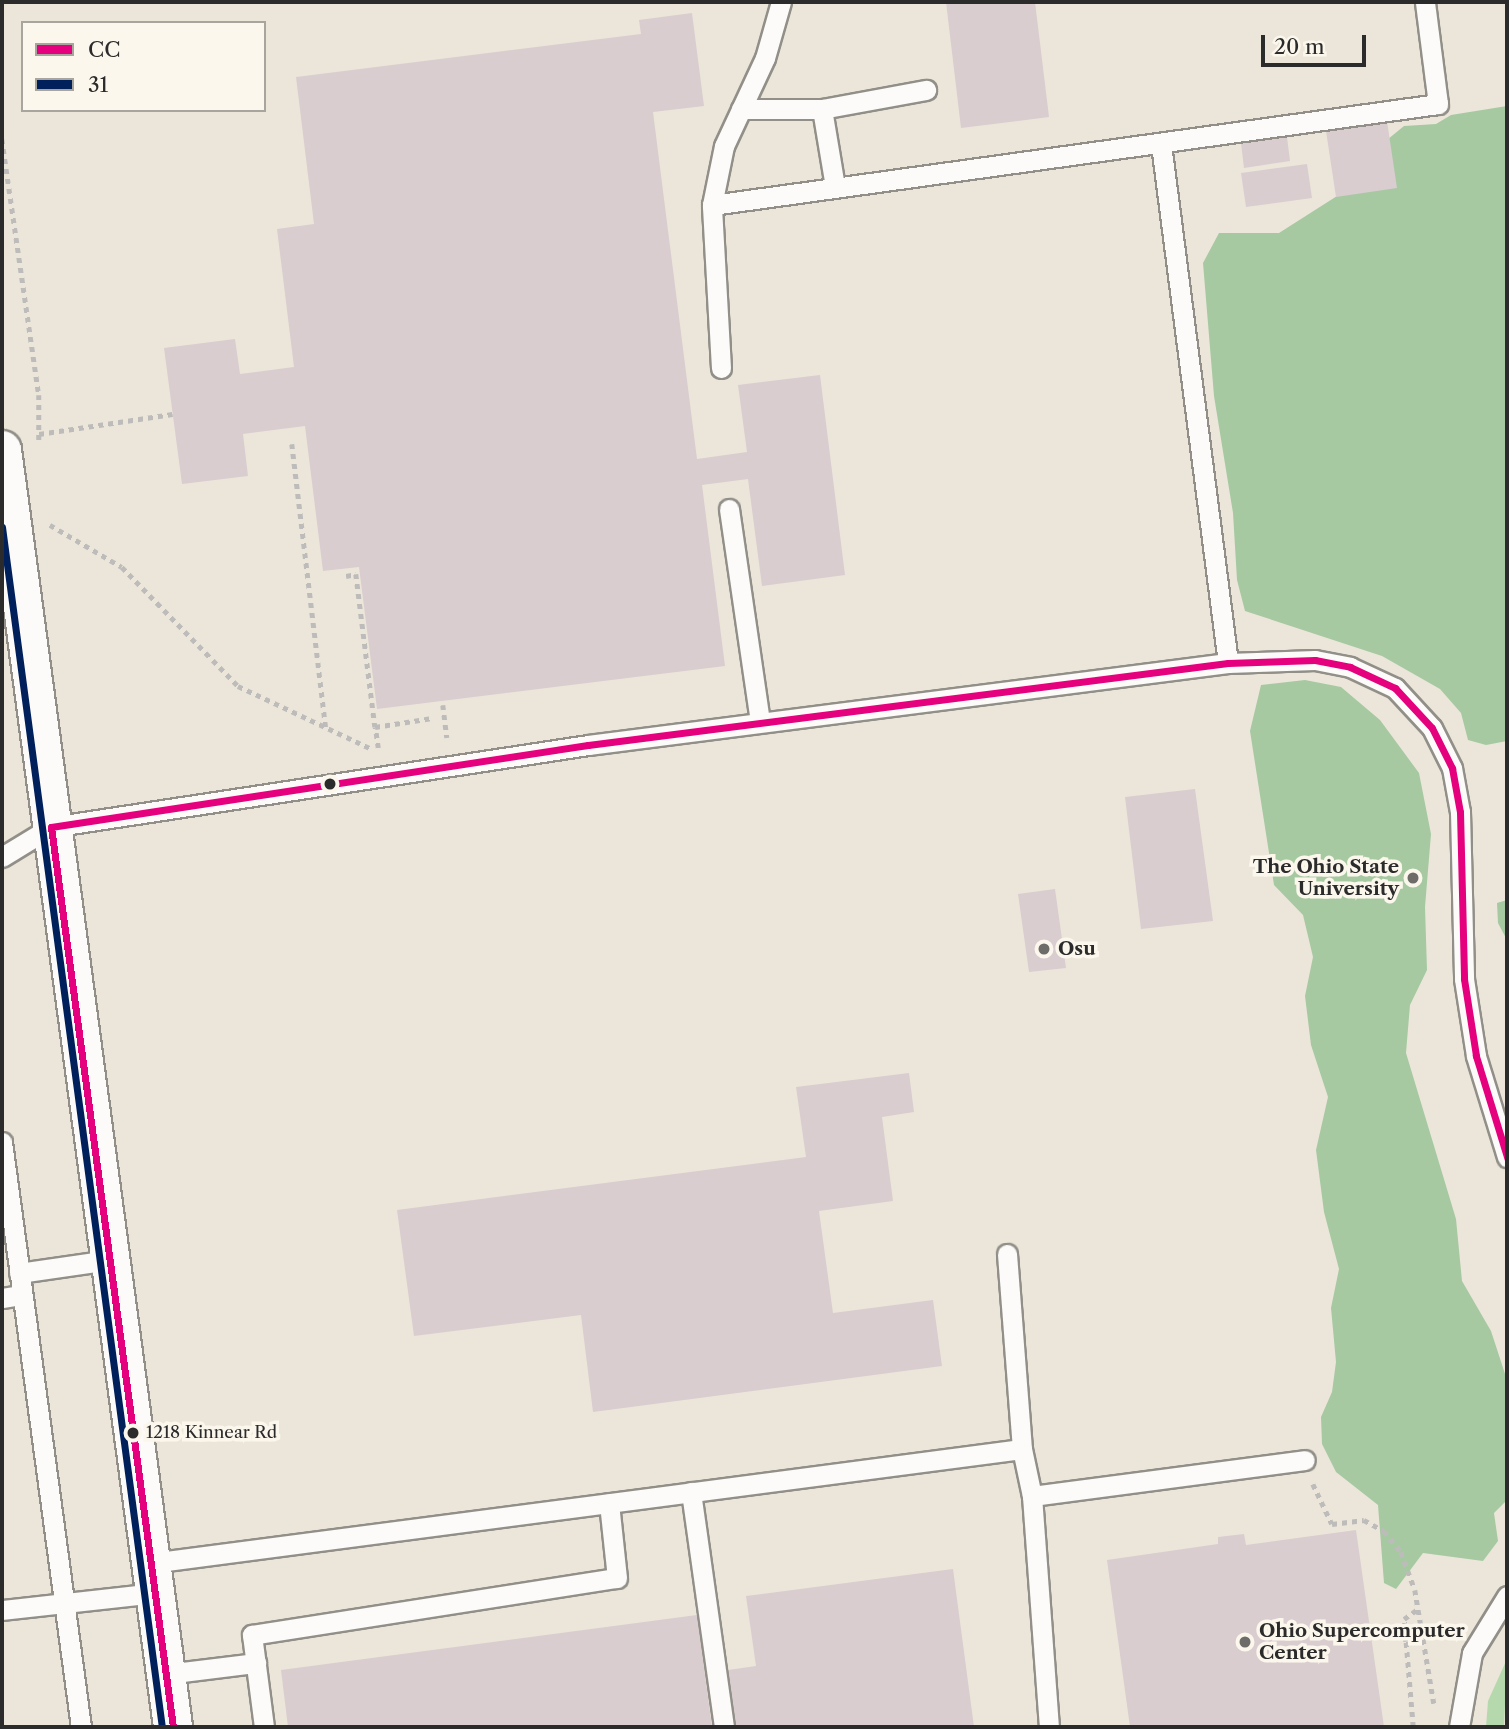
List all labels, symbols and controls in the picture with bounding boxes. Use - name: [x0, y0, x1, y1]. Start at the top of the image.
- legend: [21, 21, 266, 112]
- scale bar: [1264, 21, 1369, 65]
- text: 20 m: [1274, 34, 1325, 59]
- text: CC: [88, 37, 120, 62]
- text: 31: [88, 72, 108, 97]
- unlabelled marker: [323, 777, 337, 791]
- place label: The Ohio State University: [1253, 856, 1399, 900]
- marker: The Ohio State University: [1405, 870, 1421, 886]
- place label: Osu: [1058, 938, 1096, 960]
- marker: Osu: [1036, 941, 1052, 957]
- place label: 1218 Kinnear Rd: [146, 1423, 277, 1443]
- marker: 1218 Kinnear Rd: [126, 1426, 140, 1440]
- place label: Ohio Supercomputer Center: [1259, 1620, 1465, 1664]
- marker: Ohio Supercomputer Center: [1237, 1634, 1253, 1650]

